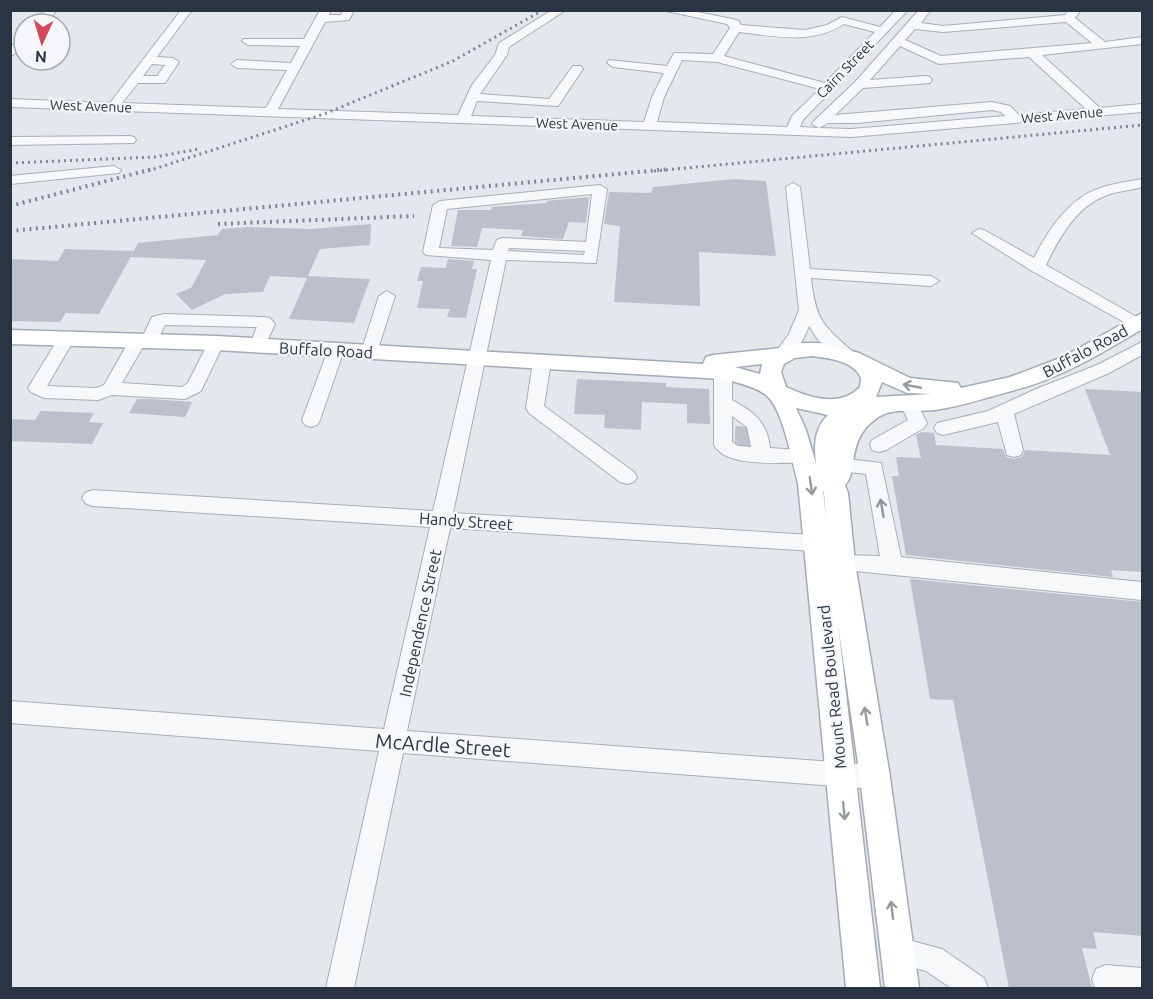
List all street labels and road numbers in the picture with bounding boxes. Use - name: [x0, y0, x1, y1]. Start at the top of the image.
- street label: Cairn Street: [813, 36, 877, 101]
- street label: West Avenue: [50, 97, 132, 115]
- street label: West Avenue: [1020, 103, 1104, 127]
- street label: West Avenue: [536, 115, 618, 133]
- street label: Buffalo Road: [1039, 321, 1131, 381]
- street label: Buffalo Road: [279, 339, 373, 361]
- street label: Handy Street: [419, 509, 514, 533]
- street label: Independence Street: [396, 547, 445, 699]
- street label: Mount Read Boulevard: [814, 604, 850, 770]
- street label: McArdle Street: [375, 729, 512, 761]

